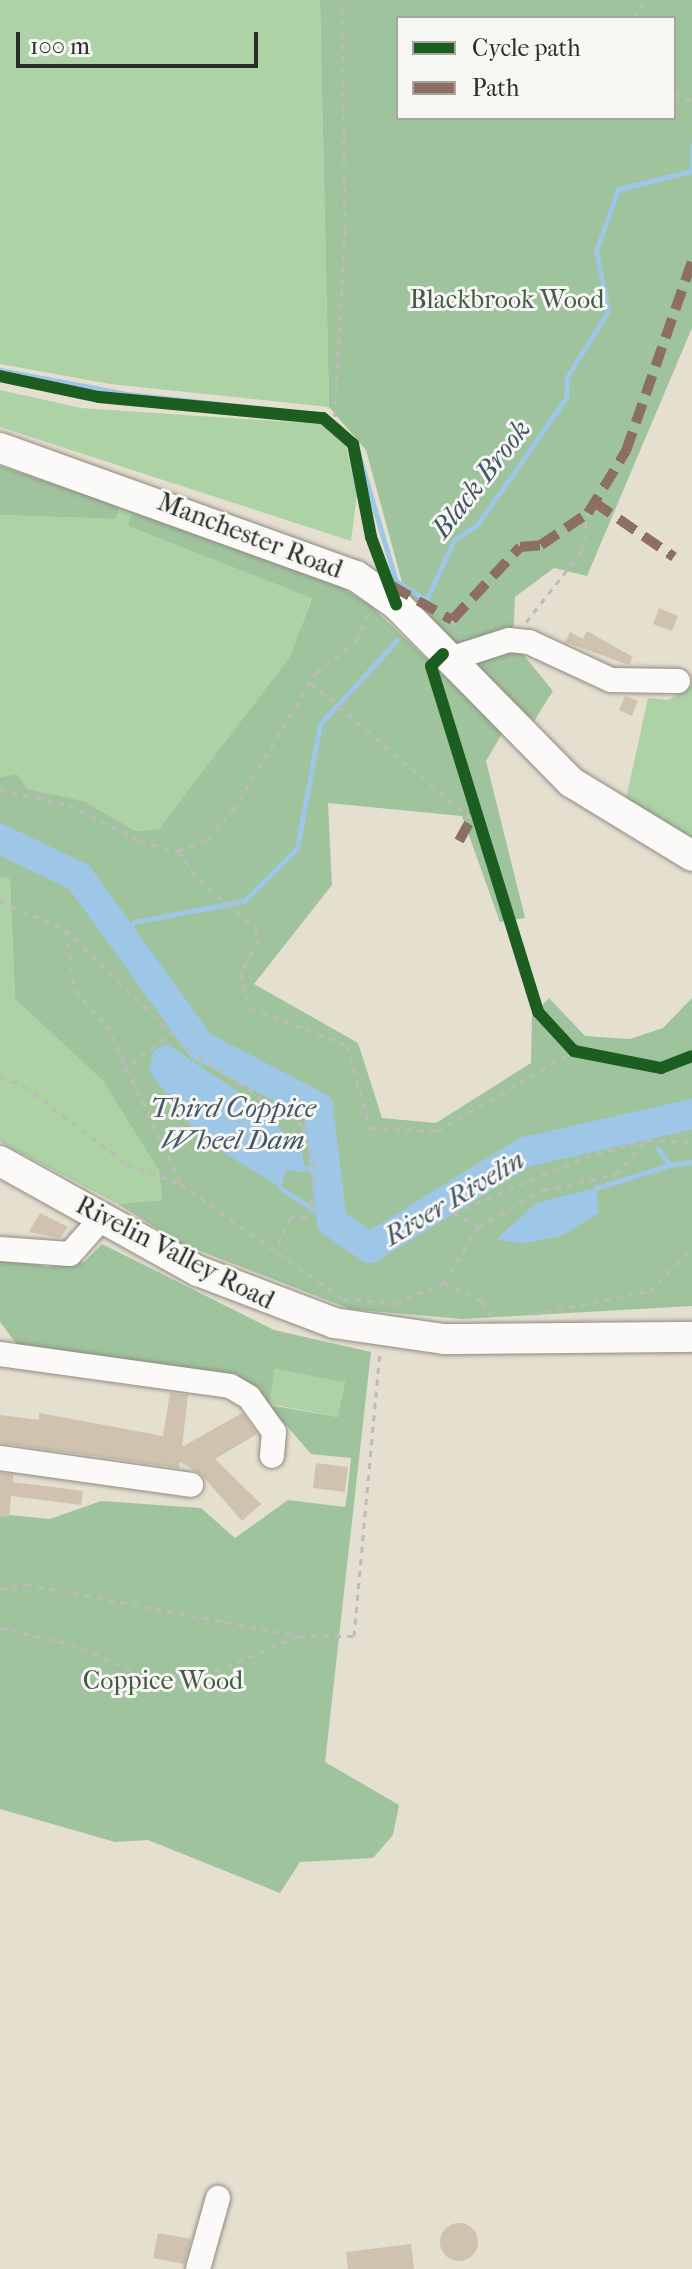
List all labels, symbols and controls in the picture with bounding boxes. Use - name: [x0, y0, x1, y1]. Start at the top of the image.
- scale bar: [20, 16, 262, 66]
- legend: [396, 16, 676, 120]
- text: 100 m: [30, 32, 90, 60]
- text: Cycle path: [472, 34, 581, 62]
- text: Path: [472, 74, 519, 102]
- park label: Blackbrook Wood: [410, 284, 604, 316]
- water label: Black Brook: [424, 413, 538, 545]
- street label: Manchester Road: [153, 486, 347, 586]
- water label: Third Coppice Wheel Dam: [150, 1091, 316, 1157]
- water label: River Rivelin: [378, 1143, 530, 1253]
- street label: Rivelin Valley Road: [71, 1190, 279, 1316]
- park label: Coppice Wood: [83, 1665, 243, 1697]

